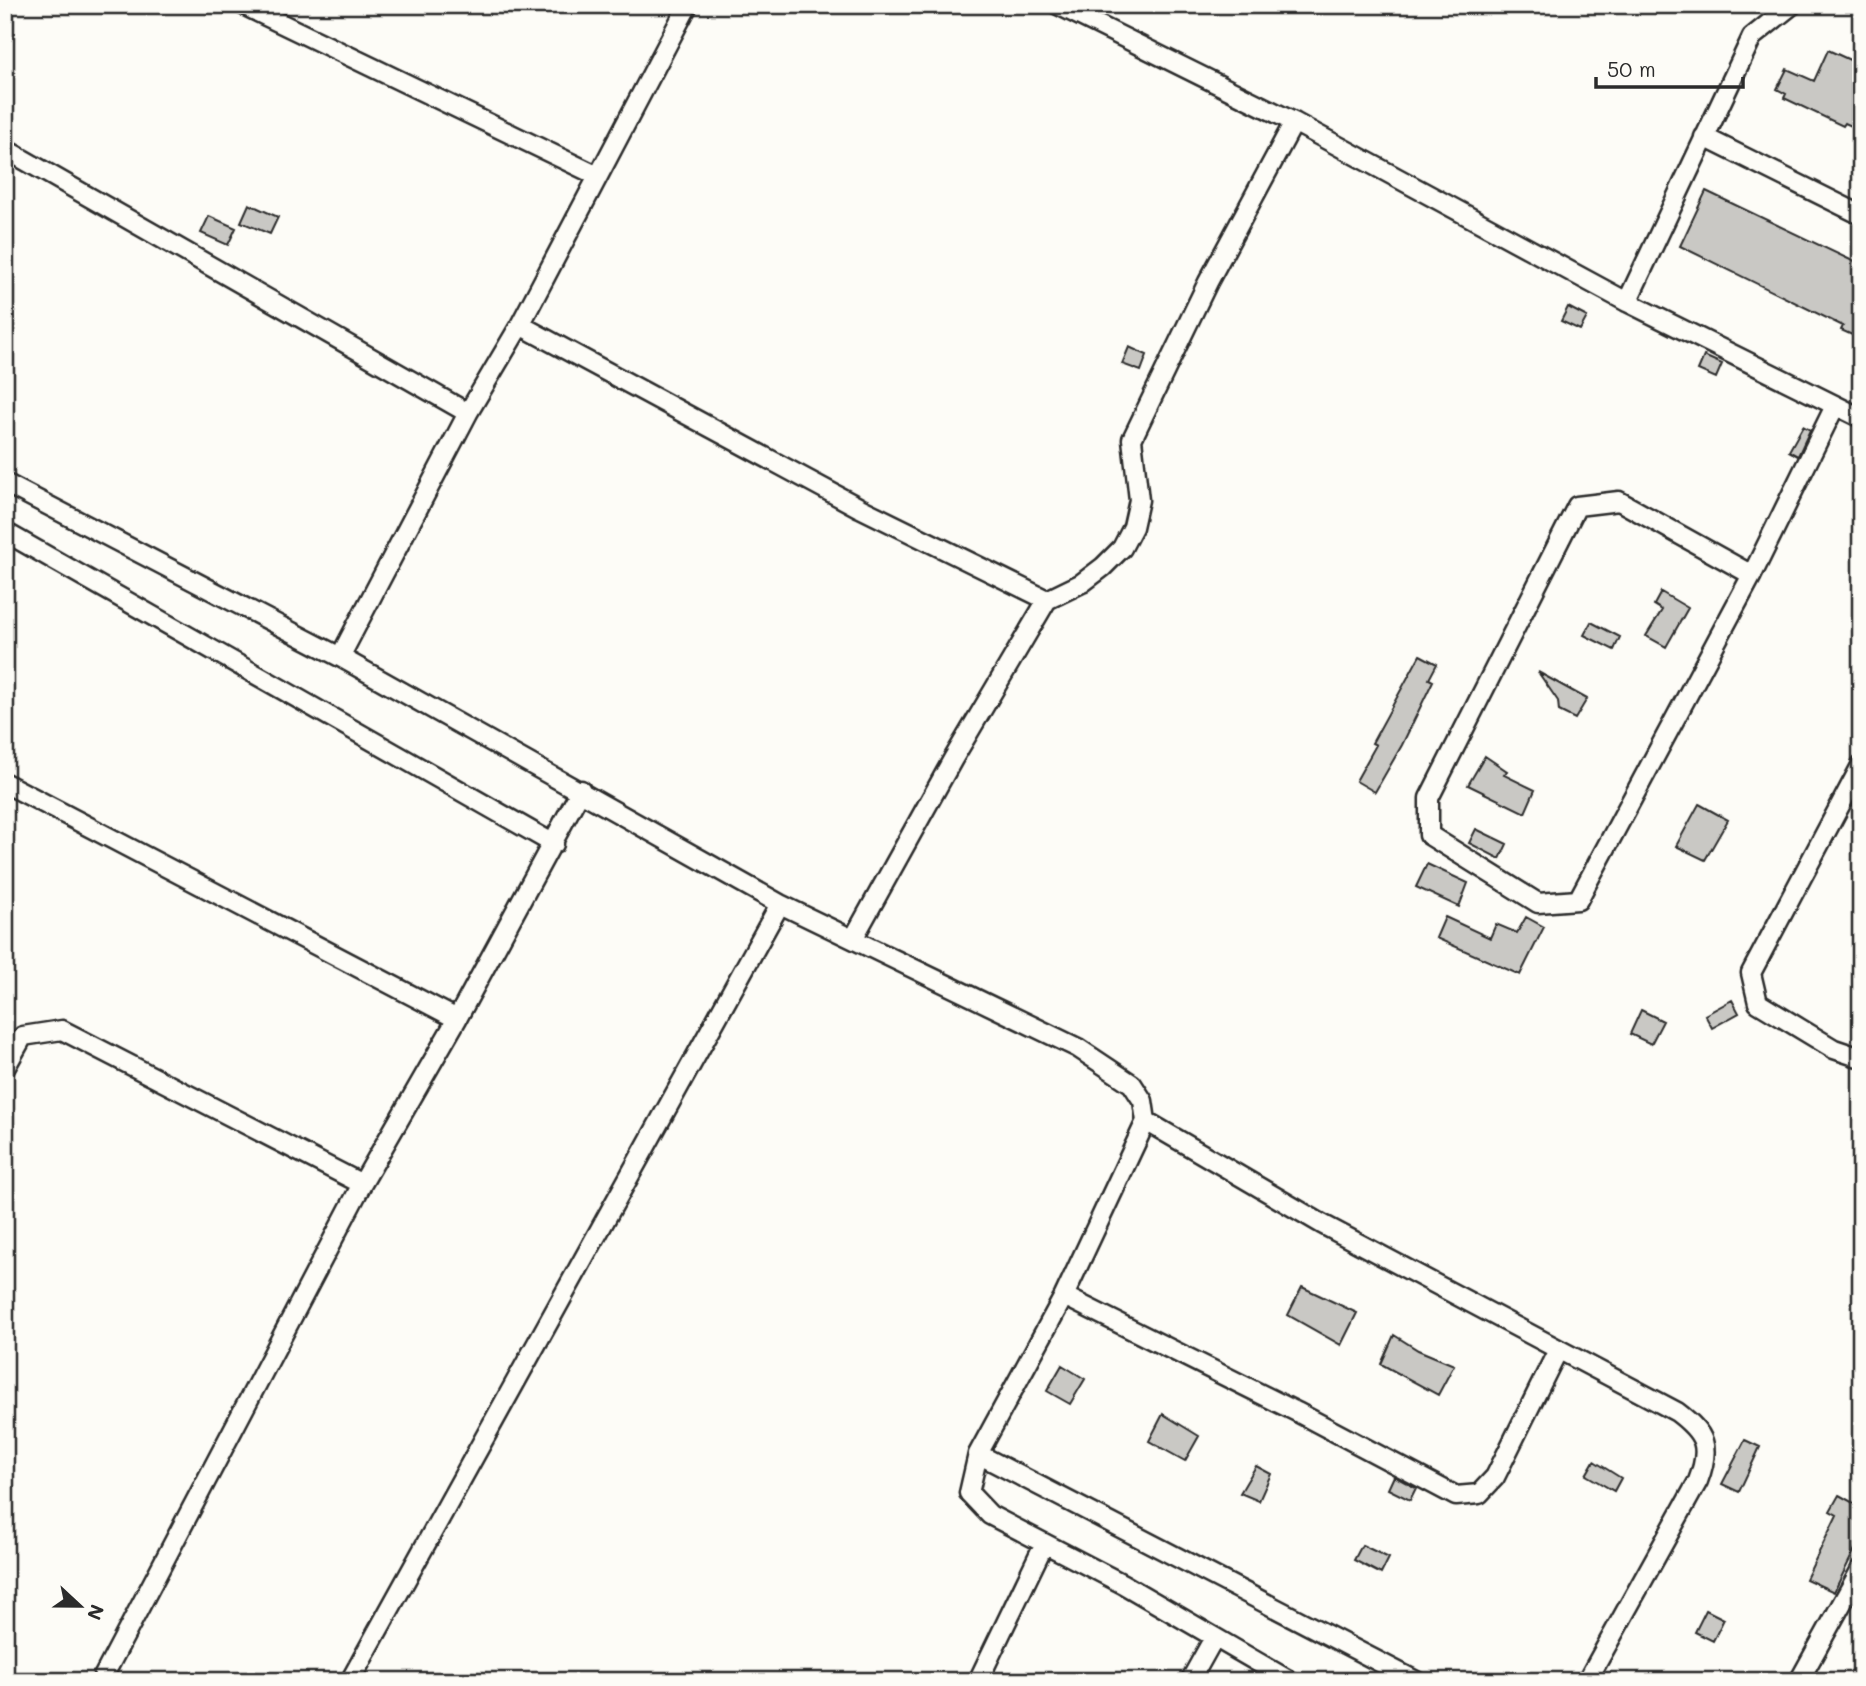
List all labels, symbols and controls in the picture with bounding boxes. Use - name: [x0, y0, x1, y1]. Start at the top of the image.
- scale bar: [1596, 46, 1744, 90]
- text: 50 m: [1607, 55, 1656, 82]
- north arrow: [46, 1570, 116, 1640]
- text: N: [82, 1601, 111, 1624]

